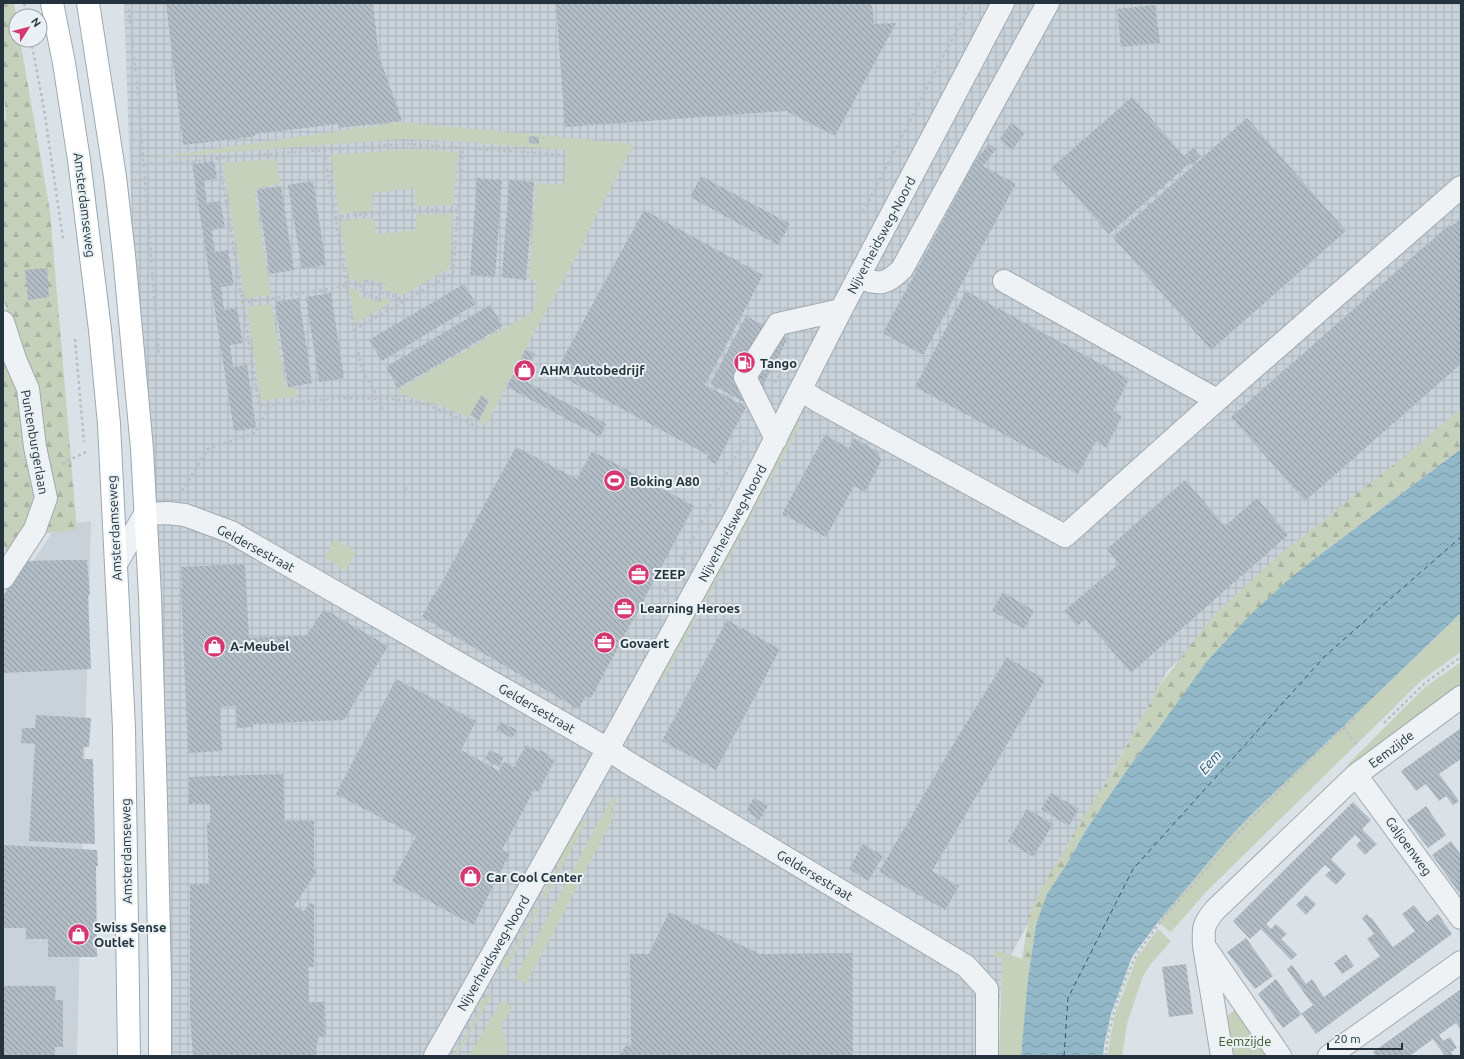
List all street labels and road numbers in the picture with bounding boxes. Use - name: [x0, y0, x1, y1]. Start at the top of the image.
- street label: Amsterdamseweg: [72, 152, 98, 258]
- street label: Nijverheidsweg-Noord: [844, 174, 918, 296]
- street label: Puntenburgerlaan: [19, 389, 51, 495]
- street label: Nijverheidsweg-Noord: [695, 462, 769, 584]
- street label: Amsterdamseweg: [104, 475, 124, 581]
- street label: Geldersestraat: [215, 522, 297, 574]
- street label: Geldersestraat: [496, 680, 578, 736]
- street label: Eemzijde: [1366, 728, 1416, 770]
- street label: Amsterdamseweg: [118, 798, 134, 904]
- street label: Galjoenweg: [1383, 814, 1435, 878]
- street label: Geldersestraat: [775, 847, 855, 903]
- street label: Nijverheidsweg-Noord: [454, 893, 532, 1013]

